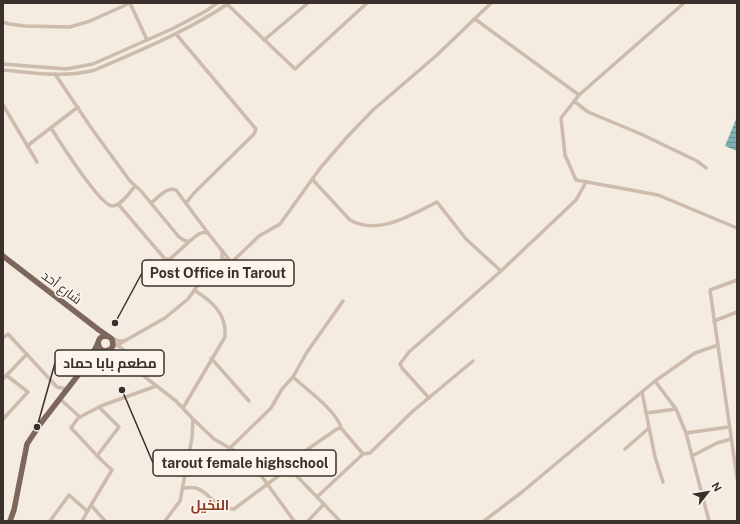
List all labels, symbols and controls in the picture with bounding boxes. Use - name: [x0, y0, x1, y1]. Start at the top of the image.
- callout: Post Office in Tarout: [142, 260, 294, 286]
- text: Post Office in Tarout: [150, 265, 286, 281]
- street label: شارع أحد: [38, 267, 85, 308]
- callout: مطعم بابا حماد: [55, 350, 164, 376]
- text: مطعم بابا حماد: [63, 355, 157, 373]
- callout: tarout female highschool: [153, 450, 336, 476]
- text: tarout female highschool: [161, 455, 329, 471]
- north arrow: [688, 472, 728, 512]
- text: N: [709, 480, 724, 494]
- district label: النخيل: [191, 497, 229, 514]

